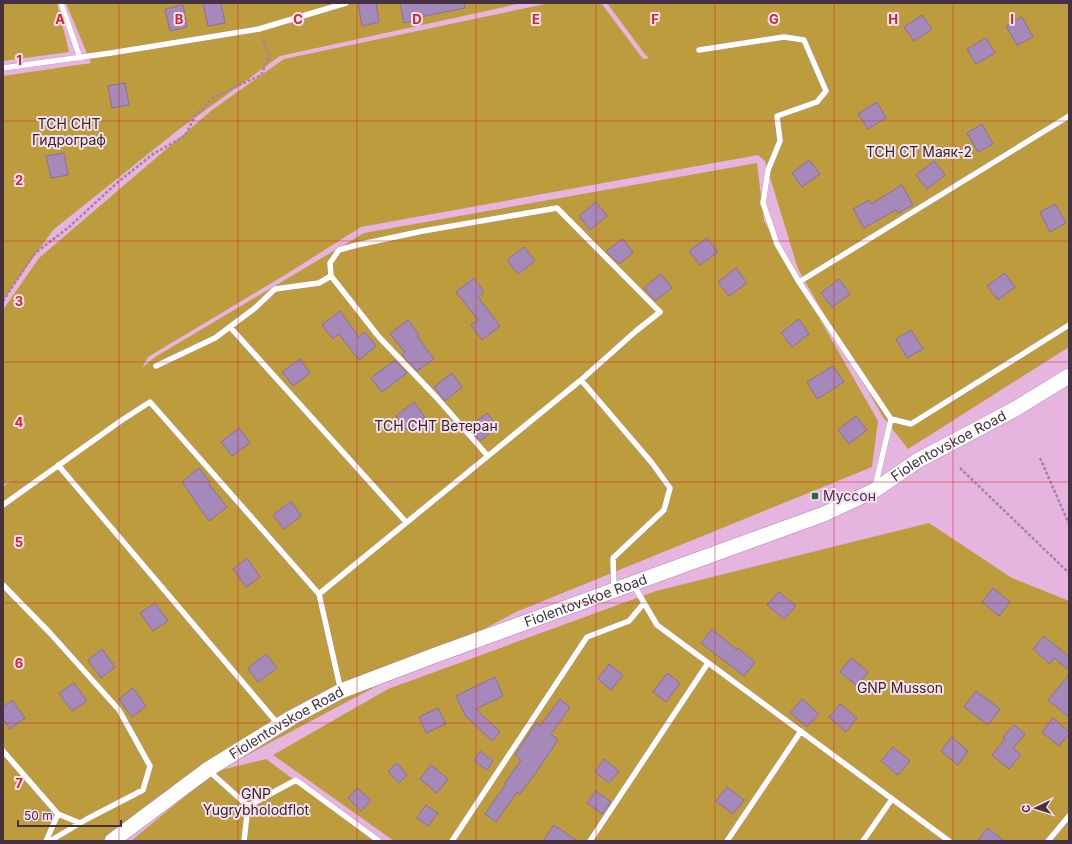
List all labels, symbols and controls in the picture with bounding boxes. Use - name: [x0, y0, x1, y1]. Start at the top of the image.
- text: A: [55, 11, 65, 27]
- text: B: [175, 11, 184, 27]
- text: C: [293, 11, 303, 27]
- text: D: [412, 11, 422, 27]
- text: E: [532, 11, 540, 27]
- text: F: [651, 11, 659, 27]
- text: G: [769, 11, 779, 27]
- text: H: [888, 11, 898, 27]
- text: I: [1010, 11, 1014, 27]
- text: 1: [16, 52, 22, 68]
- park label: ТСН СНТ Гидрограф: [32, 115, 106, 148]
- park label: ТСН СТ Маяк-2: [866, 143, 972, 160]
- text: 2: [15, 172, 23, 188]
- text: 3: [15, 293, 23, 309]
- street label: Fiolentovskoe Road: [887, 406, 1009, 484]
- text: 4: [15, 414, 24, 430]
- park label: ТСН СНТ Ветеран: [374, 417, 498, 434]
- place label: Муссон: [823, 487, 876, 504]
- marker: Муссон: [810, 491, 820, 501]
- text: 5: [15, 534, 23, 550]
- street label: Fiolentovskoe Road: [522, 570, 649, 630]
- text: 6: [15, 655, 23, 671]
- park label: GNP Musson: [857, 679, 943, 696]
- street label: Fiolentovskoe Road: [226, 682, 346, 762]
- text: 7: [15, 775, 23, 791]
- park label: GNP Yugrybholodflot: [203, 785, 310, 818]
- north arrow: [1016, 788, 1056, 828]
- scale bar: [18, 802, 121, 828]
- text: С: [1019, 804, 1033, 813]
- text: 50 m: [24, 808, 53, 823]

